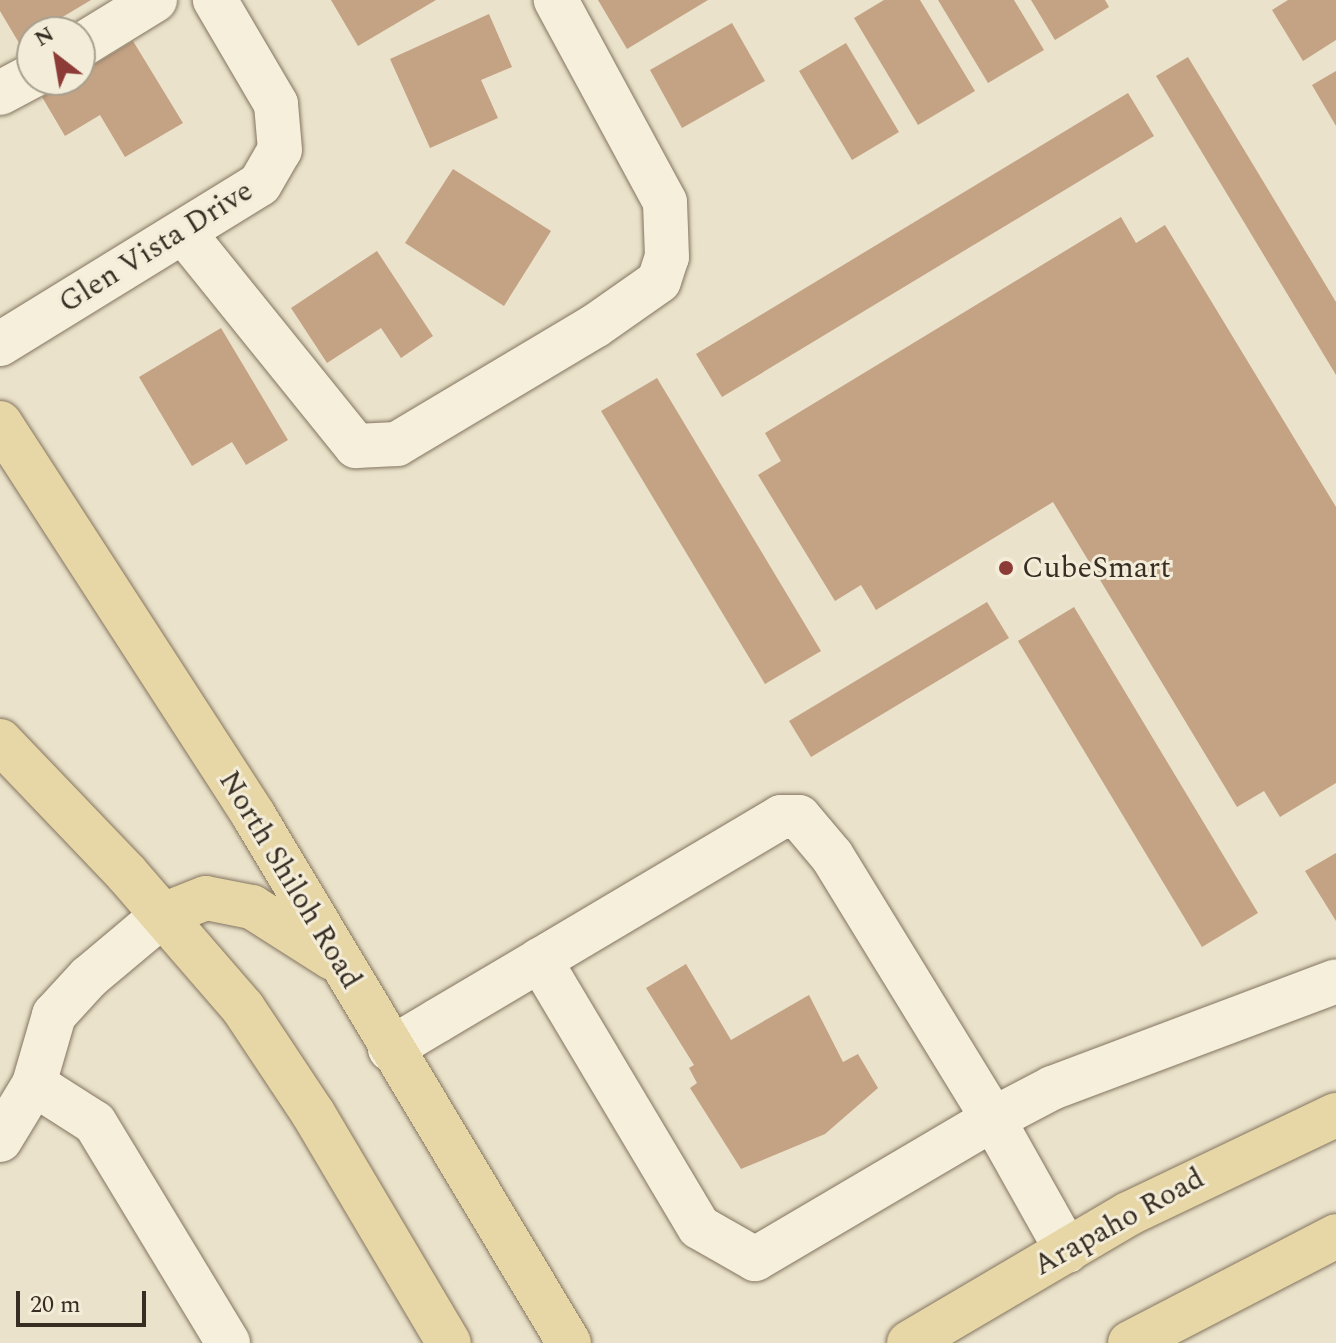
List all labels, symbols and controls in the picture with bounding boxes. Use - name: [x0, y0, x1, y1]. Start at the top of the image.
- north arrow: [16, 16, 96, 96]
- text: N: [28, 18, 61, 55]
- street label: Glen Vista Drive: [52, 173, 260, 321]
- place label: CubeSmart: [1022, 550, 1171, 586]
- marker: CubeSmart: [997, 559, 1015, 577]
- street label: North Shiloh Road: [211, 764, 369, 996]
- street label: Arapaho Road: [1027, 1160, 1211, 1284]
- scale bar: [20, 1275, 150, 1325]
- text: 20 m: [30, 1287, 81, 1323]

